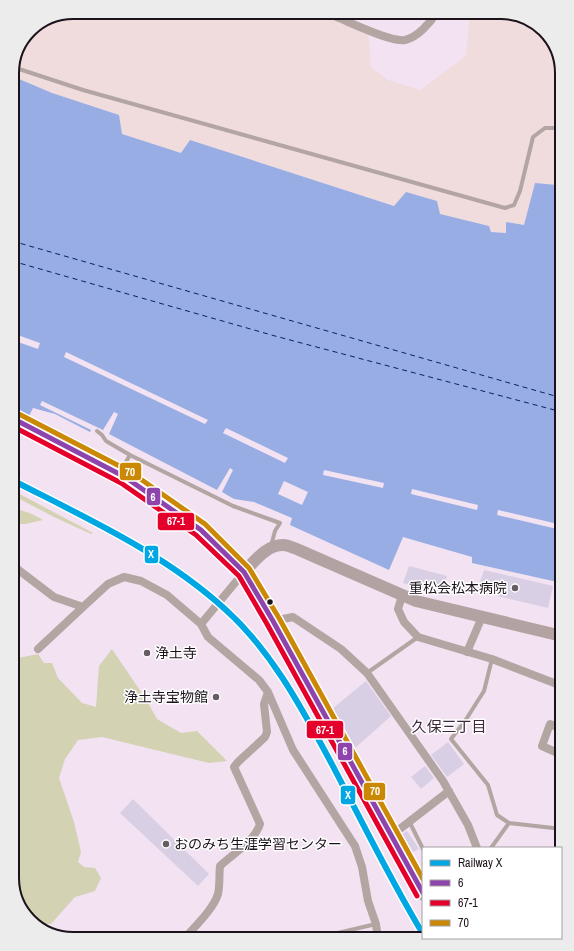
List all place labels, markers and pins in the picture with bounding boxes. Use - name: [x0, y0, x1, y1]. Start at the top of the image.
- place label: 重松会松本病院: [409, 579, 507, 597]
- marker: 重松会松本病院: [510, 583, 520, 593]
- unlabelled marker: [265, 597, 275, 607]
- place label: 浄土寺: [155, 644, 197, 662]
- marker: 浄土寺: [142, 648, 152, 658]
- place label: 浄土寺宝物館: [124, 688, 208, 706]
- marker: 浄土寺宝物館: [211, 692, 221, 702]
- place label: おのみち生涯学習センター: [174, 835, 342, 853]
- marker: おのみち生涯学習センター: [161, 839, 171, 849]

